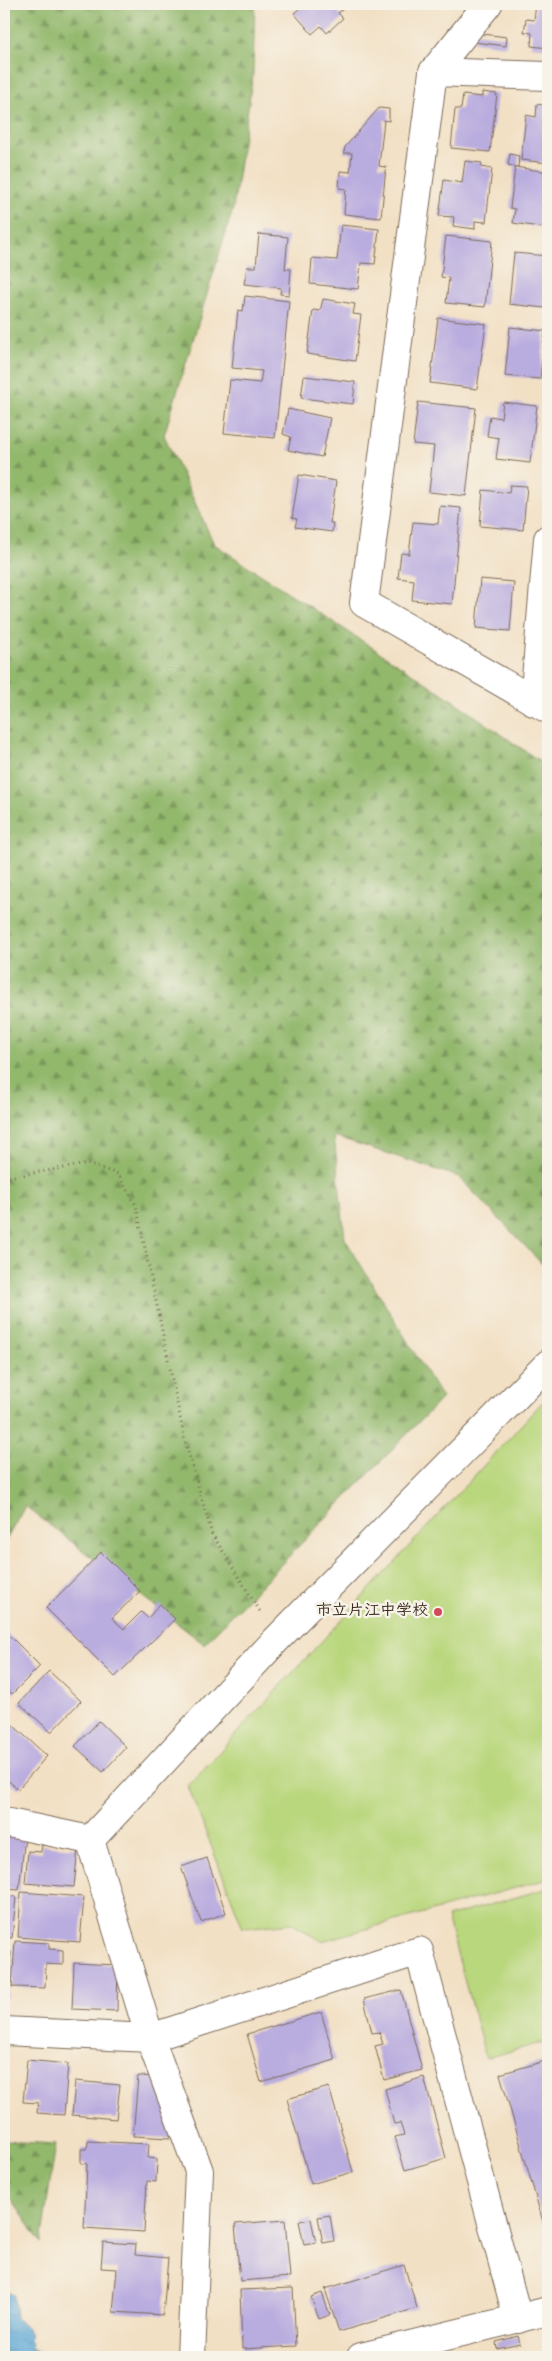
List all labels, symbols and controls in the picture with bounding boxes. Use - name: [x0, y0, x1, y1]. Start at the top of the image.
- place label: 市立片江中学校: [316, 1601, 428, 1622]
- marker: 市立片江中学校: [432, 1606, 444, 1618]

